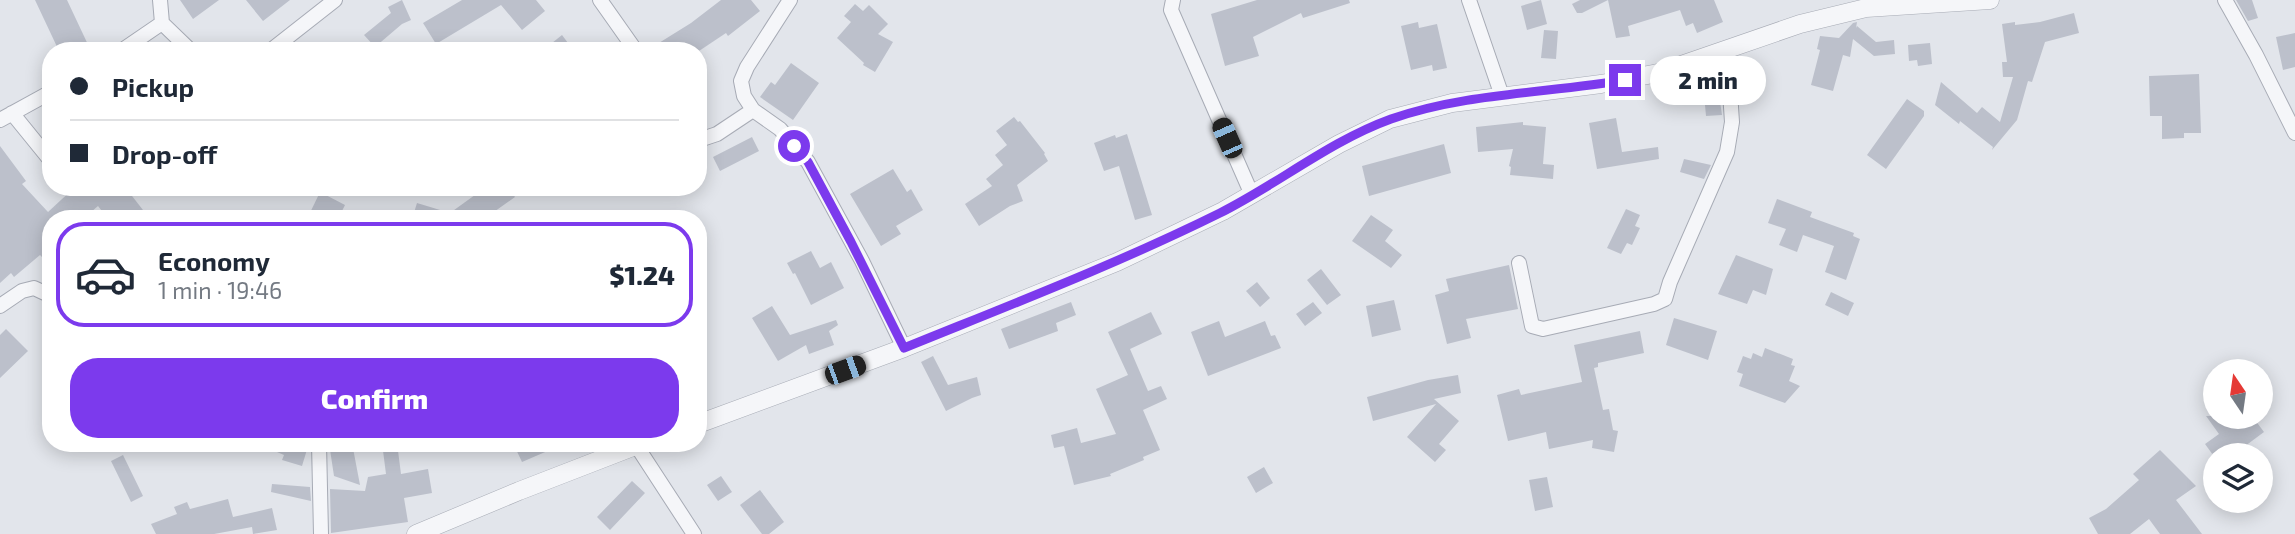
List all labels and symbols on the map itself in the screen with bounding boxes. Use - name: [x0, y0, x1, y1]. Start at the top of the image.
- callout: 2 min: [1650, 56, 1765, 104]
- route end: [1609, 64, 1641, 96]
- car: [1209, 115, 1246, 161]
- route start: [778, 130, 810, 162]
- car: [822, 353, 869, 387]
- north arrow: [2203, 359, 2273, 429]

